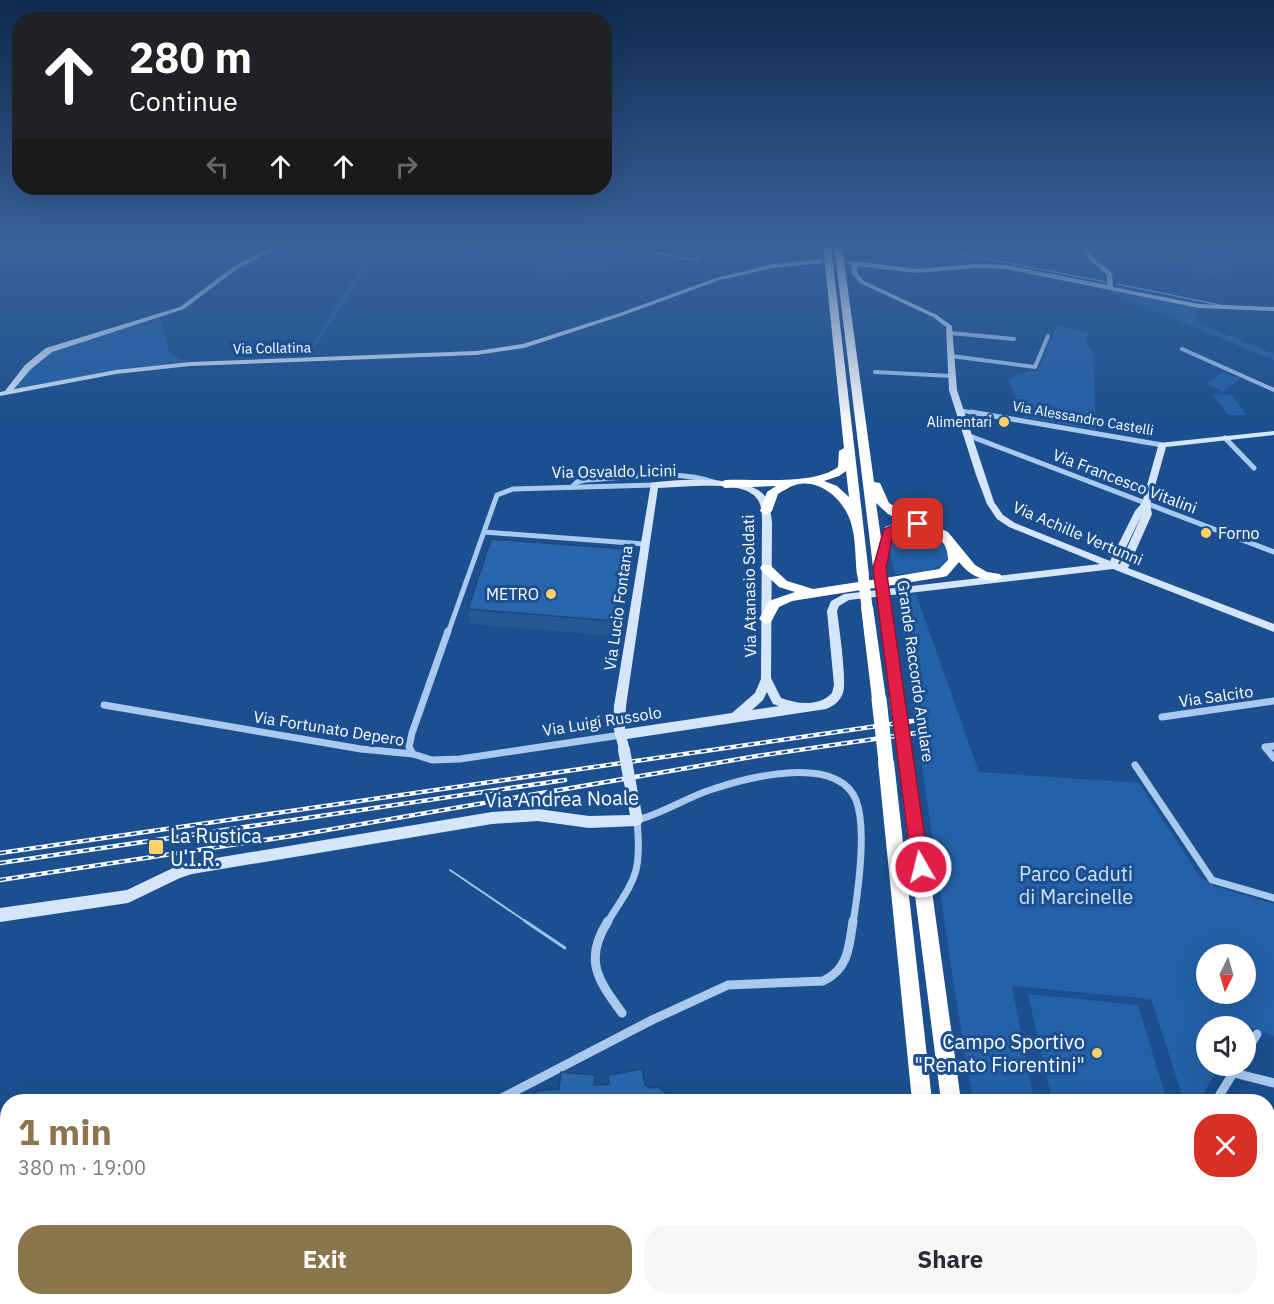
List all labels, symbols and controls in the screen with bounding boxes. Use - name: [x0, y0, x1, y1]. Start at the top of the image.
- text: 280 m: [129, 30, 252, 85]
- icon: ahead: [30, 36, 108, 114]
- text: Continue: [129, 83, 238, 118]
- icon: left: [201, 150, 234, 183]
- icon: ahead: [264, 150, 297, 183]
- icon: ahead: [327, 150, 360, 183]
- icon: right: [390, 150, 423, 183]
- street label: Via Collatina: [233, 338, 312, 358]
- street label: Via Alessandro Castelli: [1011, 397, 1155, 439]
- place label: Alimentari: [927, 413, 992, 431]
- marker: Alimentari: [997, 415, 1011, 429]
- street label: Via Francesco Vitalini: [1050, 444, 1200, 518]
- street label: Via Osvaldo Licini: [551, 460, 677, 482]
- street label: Via Achille Vertunni: [1010, 497, 1146, 569]
- pin: [892, 498, 943, 549]
- icon: arrive: [901, 507, 934, 540]
- street label: Via Atanasio Soldati: [738, 515, 760, 657]
- place label: Forno: [1218, 523, 1259, 543]
- marker: Forno: [1199, 526, 1213, 540]
- street label: Via Lucio Fontana: [599, 544, 637, 672]
- street label: Grande Raccordo Anulare: [893, 579, 939, 763]
- place label: METRO: [486, 584, 539, 604]
- marker: METRO: [544, 587, 558, 601]
- street label: Via Salcito: [1178, 681, 1254, 711]
- street label: Via Luigi Russolo: [541, 702, 663, 740]
- street label: Via Fortunato Depero: [252, 706, 406, 750]
- street label: Via Andrea Noale: [485, 784, 639, 813]
- place label: La Rustica U.I.R.: [170, 822, 262, 872]
- position arrow: [889, 835, 953, 899]
- marker: La Rustica U.I.R.: [147, 838, 165, 856]
- park label: Parco Caduti di Marcinelle: [1019, 860, 1133, 910]
- north arrow: [1196, 944, 1256, 1004]
- map controls: [1196, 944, 1256, 1076]
- button: sound: [1196, 1016, 1256, 1076]
- place label: Campo Sportivo "Renato Fiorentini": [915, 1028, 1085, 1078]
- marker: Campo Sportivo "Renato Fiorentini": [1090, 1046, 1104, 1060]
- text: 1 min: [18, 1108, 112, 1155]
- button: close: [1194, 1114, 1257, 1177]
- text: 380 m · 19:00: [18, 1154, 146, 1181]
- button: Exit: [18, 1225, 632, 1294]
- button: Share: [644, 1225, 1257, 1294]

